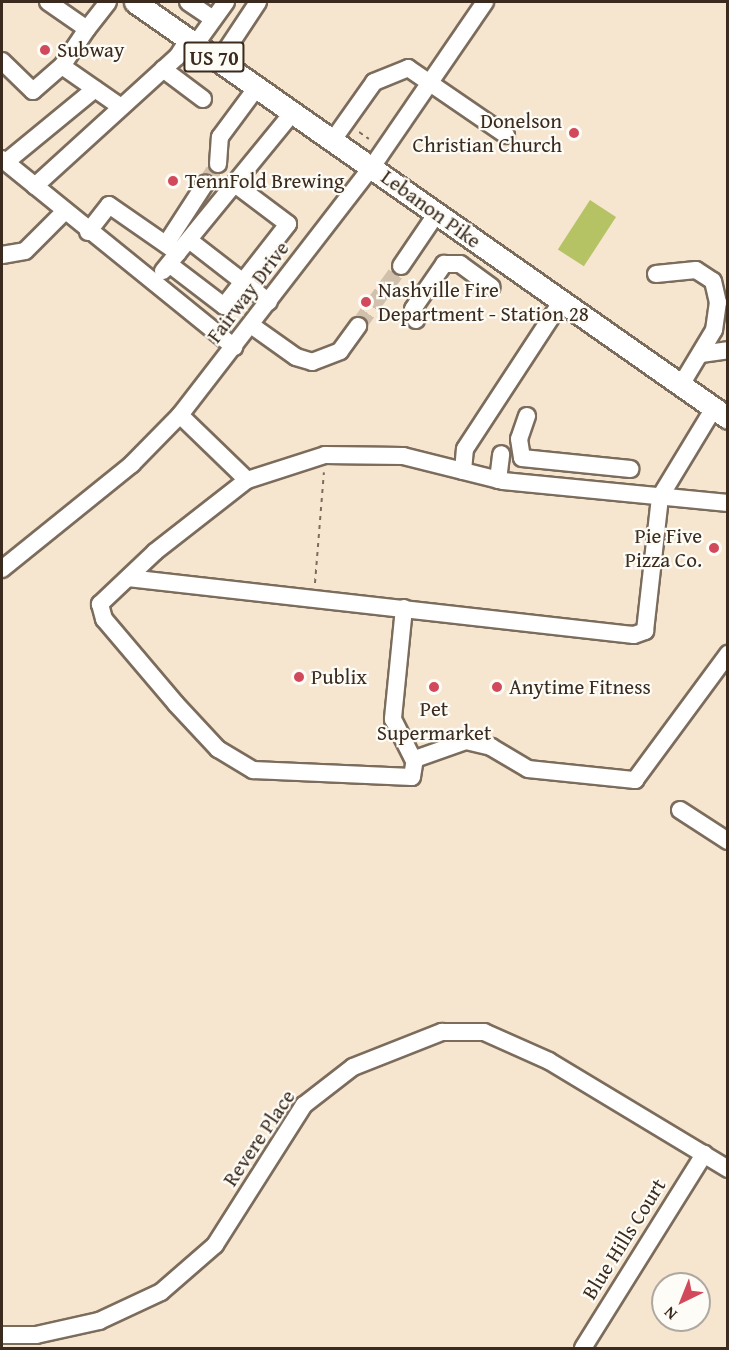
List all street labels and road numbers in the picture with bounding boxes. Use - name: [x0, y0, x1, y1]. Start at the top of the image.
- road number: US 70: [182, 40, 246, 74]
- street label: Lebanon Pike: [376, 164, 486, 254]
- street label: Fairway Drive: [202, 236, 294, 348]
- street label: Revere Place: [218, 1085, 300, 1191]
- street label: Blue Hills Court: [577, 1174, 671, 1304]

